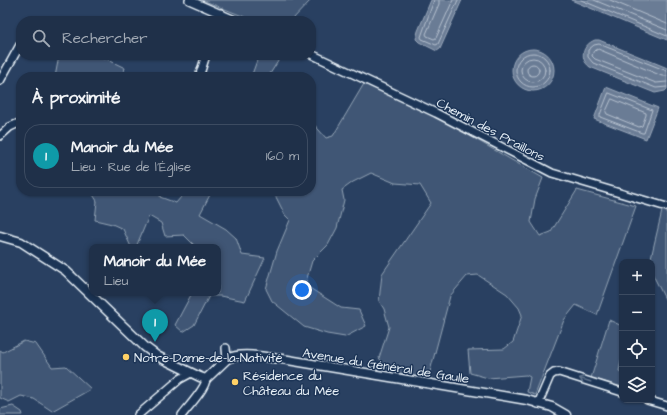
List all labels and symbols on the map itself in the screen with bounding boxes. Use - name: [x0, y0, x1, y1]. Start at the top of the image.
- street label: Chemin des Praillons: [433, 94, 548, 166]
- your location: [292, 280, 312, 300]
- pin: 1: [142, 309, 168, 342]
- street label: Avenue du Général de Gaulle: [301, 344, 471, 388]
- place label: Notre-Dame-de-la-Nativité: [134, 349, 283, 367]
- marker: Notre-Dame-de-la-Nativité: [121, 352, 131, 362]
- place label: Résidence du Château du Mée: [243, 367, 339, 400]
- one-way arrow: [579, 376, 592, 383]
- marker: Résidence du Château du Mée: [230, 377, 240, 387]

